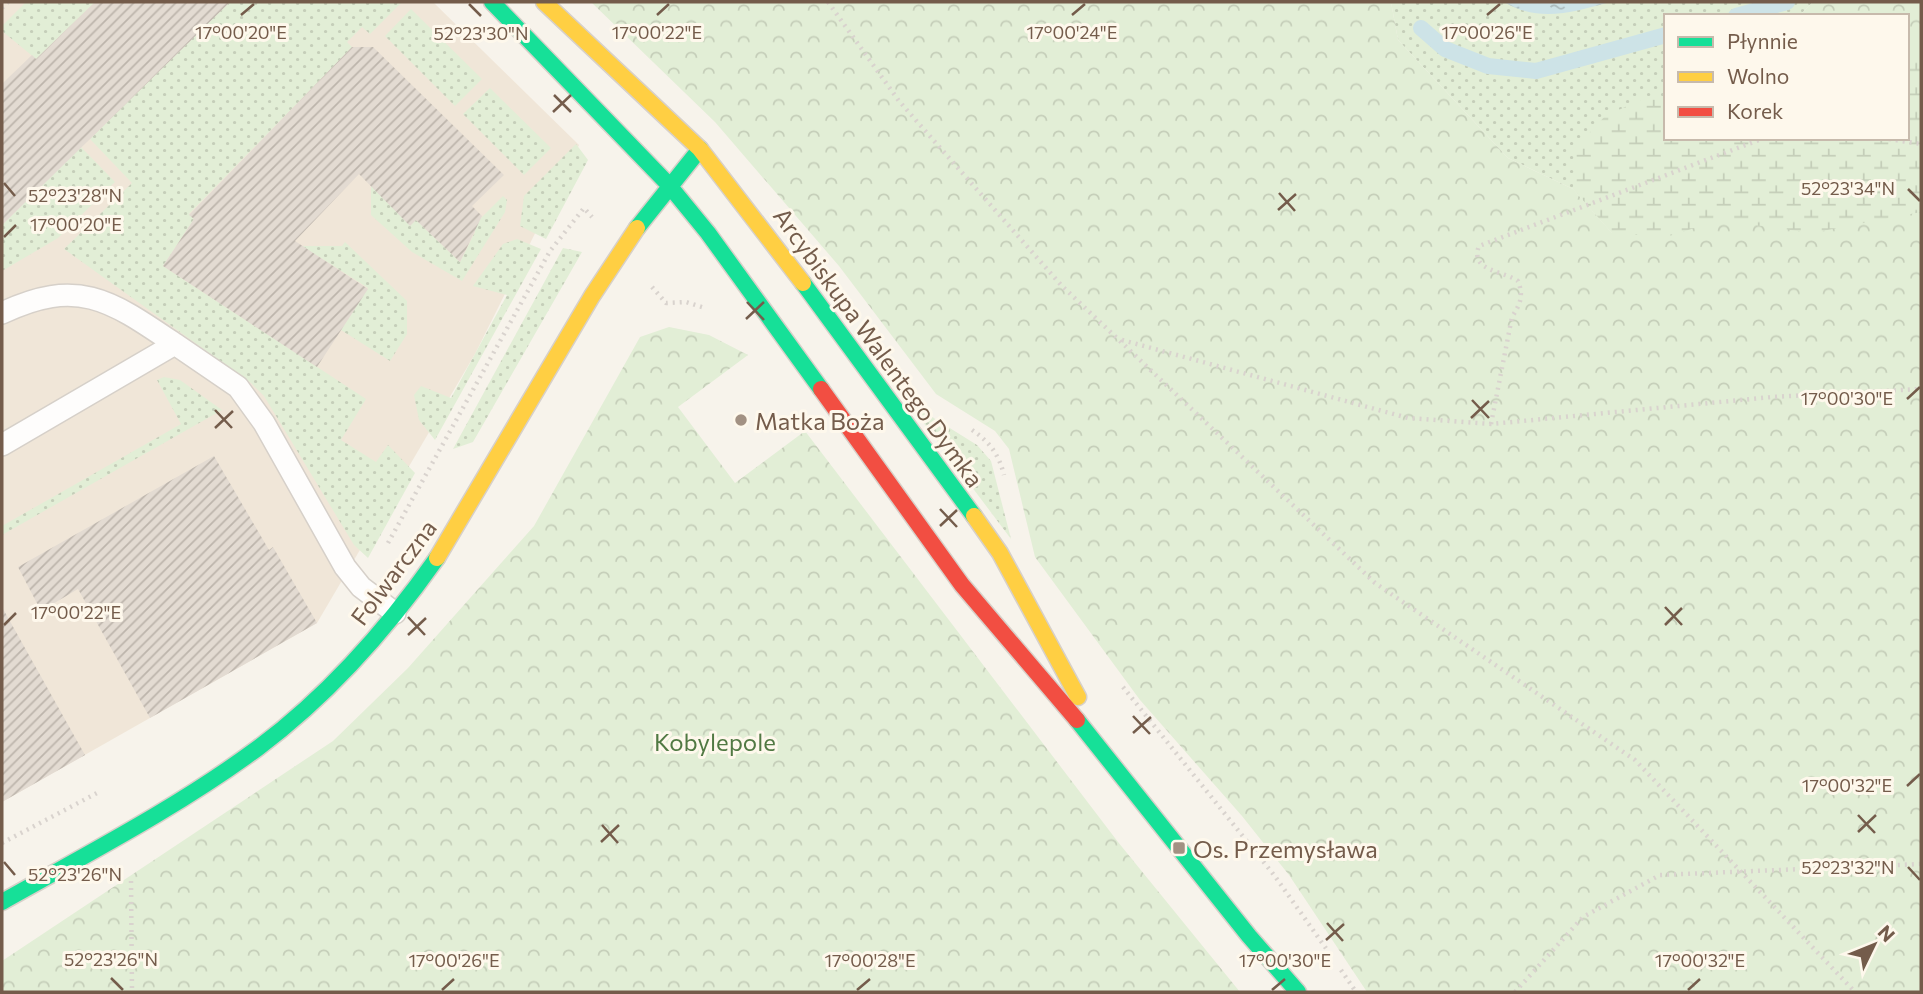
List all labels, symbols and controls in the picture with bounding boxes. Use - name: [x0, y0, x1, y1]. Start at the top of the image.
- legend: [1664, 14, 1909, 140]
- text: 17°00'20"E: [195, 21, 287, 43]
- text: 17°00'22"E: [612, 21, 702, 43]
- text: 17°00'24"E: [1027, 21, 1117, 43]
- text: 17°00'26"E: [1441, 21, 1533, 43]
- text: 52°23'30"N: [433, 22, 529, 44]
- text: Płynnie: [1727, 28, 1798, 53]
- text: Wolno: [1727, 63, 1789, 88]
- text: Korek: [1727, 98, 1783, 123]
- text: 52°23'34"N: [1801, 177, 1895, 199]
- text: 52°23'28"N: [28, 184, 122, 206]
- street label: Arcybiskupa Walentego Dymka: [768, 202, 990, 492]
- text: 17°00'20"E: [30, 213, 122, 235]
- text: 17°00'30"E: [1801, 387, 1893, 409]
- place label: Matka Boża: [755, 406, 885, 435]
- marker: Matka Boża: [733, 412, 749, 428]
- street label: Folwarczna: [344, 514, 442, 630]
- text: 17°00'22"E: [31, 601, 121, 623]
- park label: Kobylepole: [654, 727, 776, 756]
- text: 17°00'32"E: [1802, 774, 1892, 796]
- place label: Os. Przemysława: [1193, 834, 1378, 863]
- marker: Os. Przemysława: [1171, 840, 1187, 856]
- text: 52°23'32"N: [1801, 856, 1895, 878]
- text: 52°23'26"N: [28, 863, 122, 885]
- north arrow: [1839, 910, 1909, 980]
- text: N: [1874, 920, 1900, 946]
- text: 52°23'26"N: [64, 948, 158, 970]
- text: 17°00'26"E: [408, 949, 500, 971]
- text: 17°00'28"E: [824, 949, 916, 971]
- text: 17°00'30"E: [1239, 949, 1331, 971]
- text: 17°00'32"E: [1655, 949, 1745, 971]

